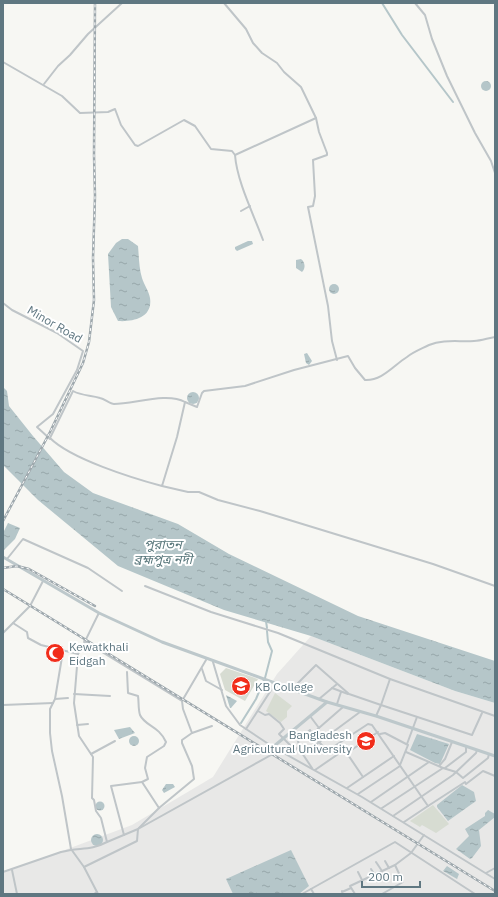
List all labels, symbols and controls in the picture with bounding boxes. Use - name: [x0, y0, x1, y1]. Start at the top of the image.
- street label: Minor Road: [25, 302, 85, 346]
- water label: পুরাতন ব্রহ্মপুত্র নদী: [134, 536, 195, 568]
- place label: Kewatkhali Eidgah: [69, 639, 128, 668]
- mosque icon: Kewatkhali Eidgah: [44, 642, 66, 664]
- school or university icon: KB College: [230, 675, 252, 697]
- place label: KB College: [255, 679, 314, 694]
- place label: Bangladesh Agricultural University: [233, 727, 352, 756]
- school or university icon: Bangladesh Agricultural University: [355, 730, 377, 752]
- scale bar: [362, 863, 420, 889]
- text: 200 m: [368, 869, 403, 884]

